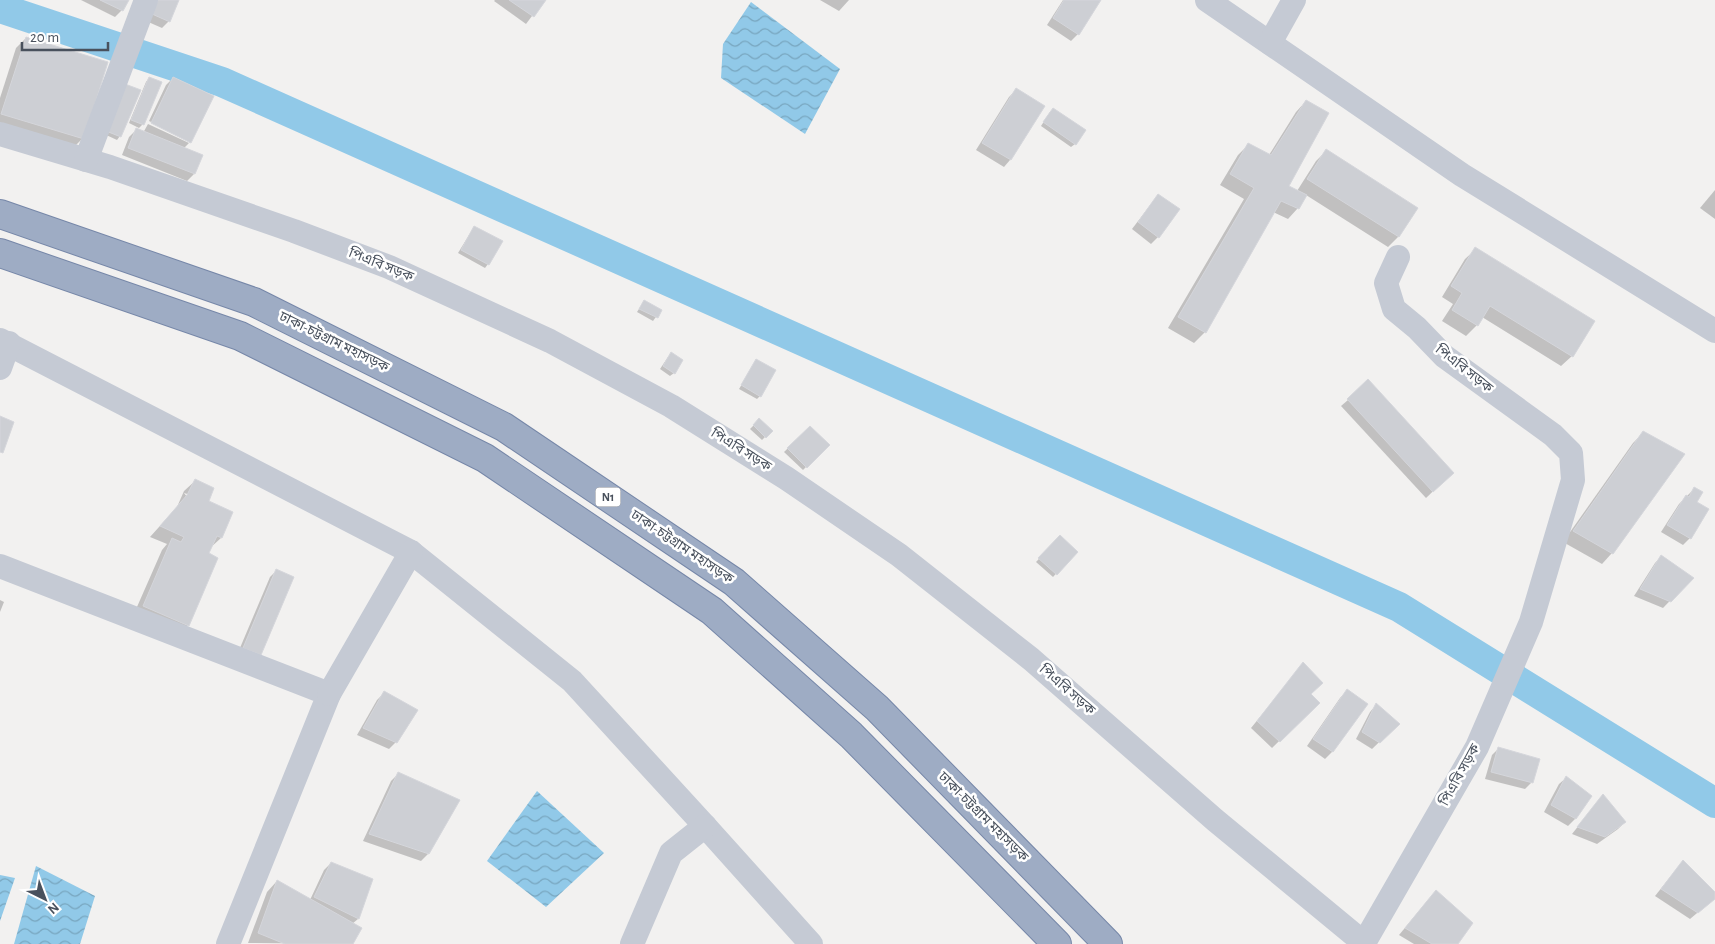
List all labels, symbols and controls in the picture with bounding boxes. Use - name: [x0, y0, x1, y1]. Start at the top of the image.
- scale bar: [22, 20, 109, 52]
- text: 20 m: [30, 30, 59, 45]
- street label: পিএবি সড়ক: [346, 243, 417, 285]
- street label: ঢাকা-চট্টগ্রাম মহাসড়ক: [276, 307, 393, 375]
- street label: পিএবি সড়ক: [1432, 340, 1497, 396]
- street label: পিএবি সড়ক: [707, 424, 775, 474]
- road number: N1: [596, 488, 620, 507]
- street label: ঢাকা-চট্টগ্রাম মহাসড়ক: [627, 505, 737, 587]
- street label: পিএবি সড়ক: [1036, 660, 1099, 718]
- street label: পিএবি সড়ক: [1435, 740, 1483, 809]
- street label: ঢাকা-চট্টগ্রাম মহাসড়ক: [935, 767, 1032, 865]
- north arrow: [20, 874, 70, 924]
- text: N: [45, 899, 61, 916]

